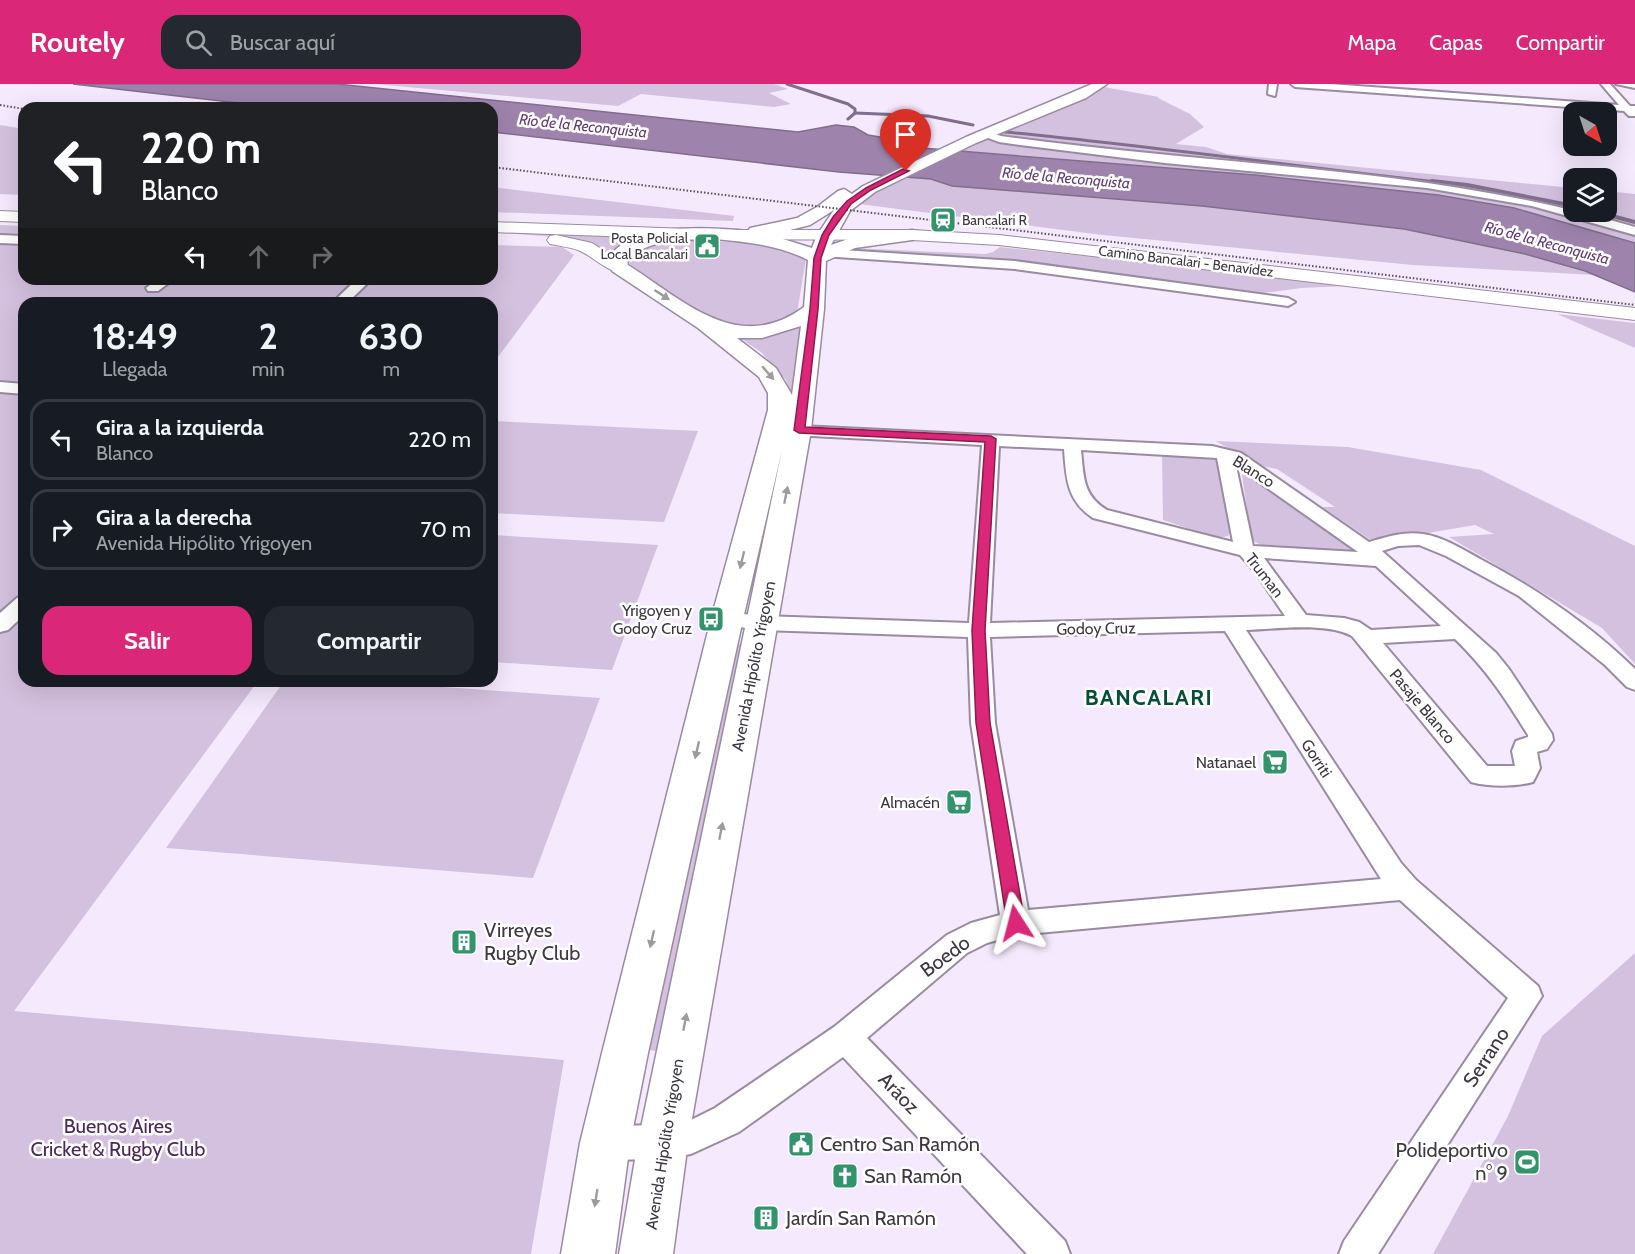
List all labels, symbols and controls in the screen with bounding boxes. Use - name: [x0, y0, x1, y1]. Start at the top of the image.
- search box: [161, 15, 581, 69]
- text: Routely: [30, 25, 125, 59]
- icon: search: [182, 26, 215, 59]
- text: Buscar aquí: [230, 29, 335, 56]
- text: Mapa: [1348, 30, 1396, 55]
- text: Capas: [1429, 30, 1483, 55]
- text: Compartir: [1516, 30, 1605, 55]
- north arrow: [1563, 102, 1617, 156]
- map controls: [1563, 102, 1617, 222]
- pin: [880, 109, 931, 171]
- water label: Río de la Reconquista: [518, 110, 648, 142]
- icon: arrive: [889, 118, 922, 151]
- text: 220 m: [141, 122, 261, 174]
- icon: left: [42, 126, 120, 204]
- water label: Río de la Reconquista: [1001, 163, 1131, 193]
- button: layers: [1563, 168, 1617, 222]
- text: Blanco: [141, 174, 218, 207]
- station icon: Bancalari R: [928, 205, 958, 235]
- place label: Bancalari R: [962, 211, 1028, 229]
- water label: Río de la Reconquista: [1483, 218, 1611, 268]
- place label: Posta Policial Local Bancalari: [601, 229, 689, 263]
- public building icon: Posta Policial Local Bancalari: [692, 231, 722, 261]
- icon: left: [179, 240, 212, 273]
- icon: ahead: [242, 240, 275, 273]
- icon: right: [305, 240, 338, 273]
- street label: Camino Bancalari - Benavídez: [1098, 241, 1275, 281]
- one-way arrow: [654, 290, 671, 301]
- text: 18:49: [92, 314, 178, 358]
- text: 2: [259, 314, 278, 358]
- text: 630: [359, 314, 424, 358]
- text: Llegada: [102, 357, 167, 381]
- text: min: [252, 357, 285, 381]
- text: m: [383, 357, 400, 381]
- one-way arrow: [761, 366, 775, 381]
- text: Gira a la izquierda: [96, 414, 264, 441]
- icon: left: [45, 423, 78, 456]
- text: 220 m: [408, 426, 471, 453]
- text: Blanco: [96, 441, 153, 465]
- street label: Blanco: [1229, 451, 1278, 492]
- one-way arrow: [782, 485, 791, 504]
- text: Gira a la derecha: [96, 504, 252, 531]
- icon: right: [45, 513, 78, 546]
- text: 70 m: [421, 516, 471, 543]
- text: Avenida Hipólito Yrigoyen: [96, 531, 312, 555]
- street label: Truman: [1241, 549, 1288, 601]
- one-way arrow: [737, 551, 747, 569]
- street label: Avenida Hipólito Yrigoyen: [728, 579, 779, 753]
- place label: Yrigoyen y Godoy Cruz: [613, 601, 692, 638]
- bus stop icon: Yrigoyen y Godoy Cruz: [696, 604, 726, 634]
- button: Salir: [42, 606, 252, 675]
- button: Compartir: [264, 606, 474, 675]
- street label: Godoy Cruz: [1056, 618, 1136, 639]
- street label: Pasaje Blanco: [1386, 665, 1460, 748]
- district label: BANCALARI: [1085, 684, 1213, 711]
- street label: Gorriti: [1297, 736, 1336, 781]
- one-way arrow: [691, 740, 701, 759]
- supermarket icon: Natanael: [1260, 747, 1290, 777]
- place label: Natanael: [1196, 753, 1256, 772]
- supermarket icon: Almacén: [944, 787, 974, 817]
- place label: Almacén: [880, 793, 940, 812]
- one-way arrow: [717, 821, 726, 840]
- position arrow: [984, 891, 1048, 955]
- place label: Virreyes Rugby Club: [484, 918, 580, 965]
- building icon: Virreyes Rugby Club: [449, 927, 479, 957]
- one-way arrow: [646, 930, 656, 949]
- street label: Boedo: [916, 930, 974, 982]
- one-way arrow: [681, 1012, 690, 1031]
- street label: Serrano: [1458, 1023, 1514, 1091]
- street label: Avenida Hipólito Yrigoyen: [642, 1057, 687, 1231]
- street label: Aráoz: [874, 1067, 924, 1119]
- park label: Buenos Aires Cricket & Rugby Club: [31, 1114, 205, 1161]
- public building icon: Centro San Ramón: [786, 1129, 816, 1159]
- place label: Centro San Ramón: [820, 1132, 980, 1156]
- place label: Polideportivo n° 9: [1395, 1138, 1508, 1185]
- sports icon: Polideportivo n° 9: [1512, 1147, 1542, 1177]
- church icon: San Ramón: [830, 1161, 860, 1191]
- place label: San Ramón: [864, 1164, 962, 1188]
- one-way arrow: [592, 1189, 601, 1208]
- building icon: Jardín San Ramón: [751, 1203, 781, 1233]
- place label: Jardín San Ramón: [785, 1206, 936, 1230]

